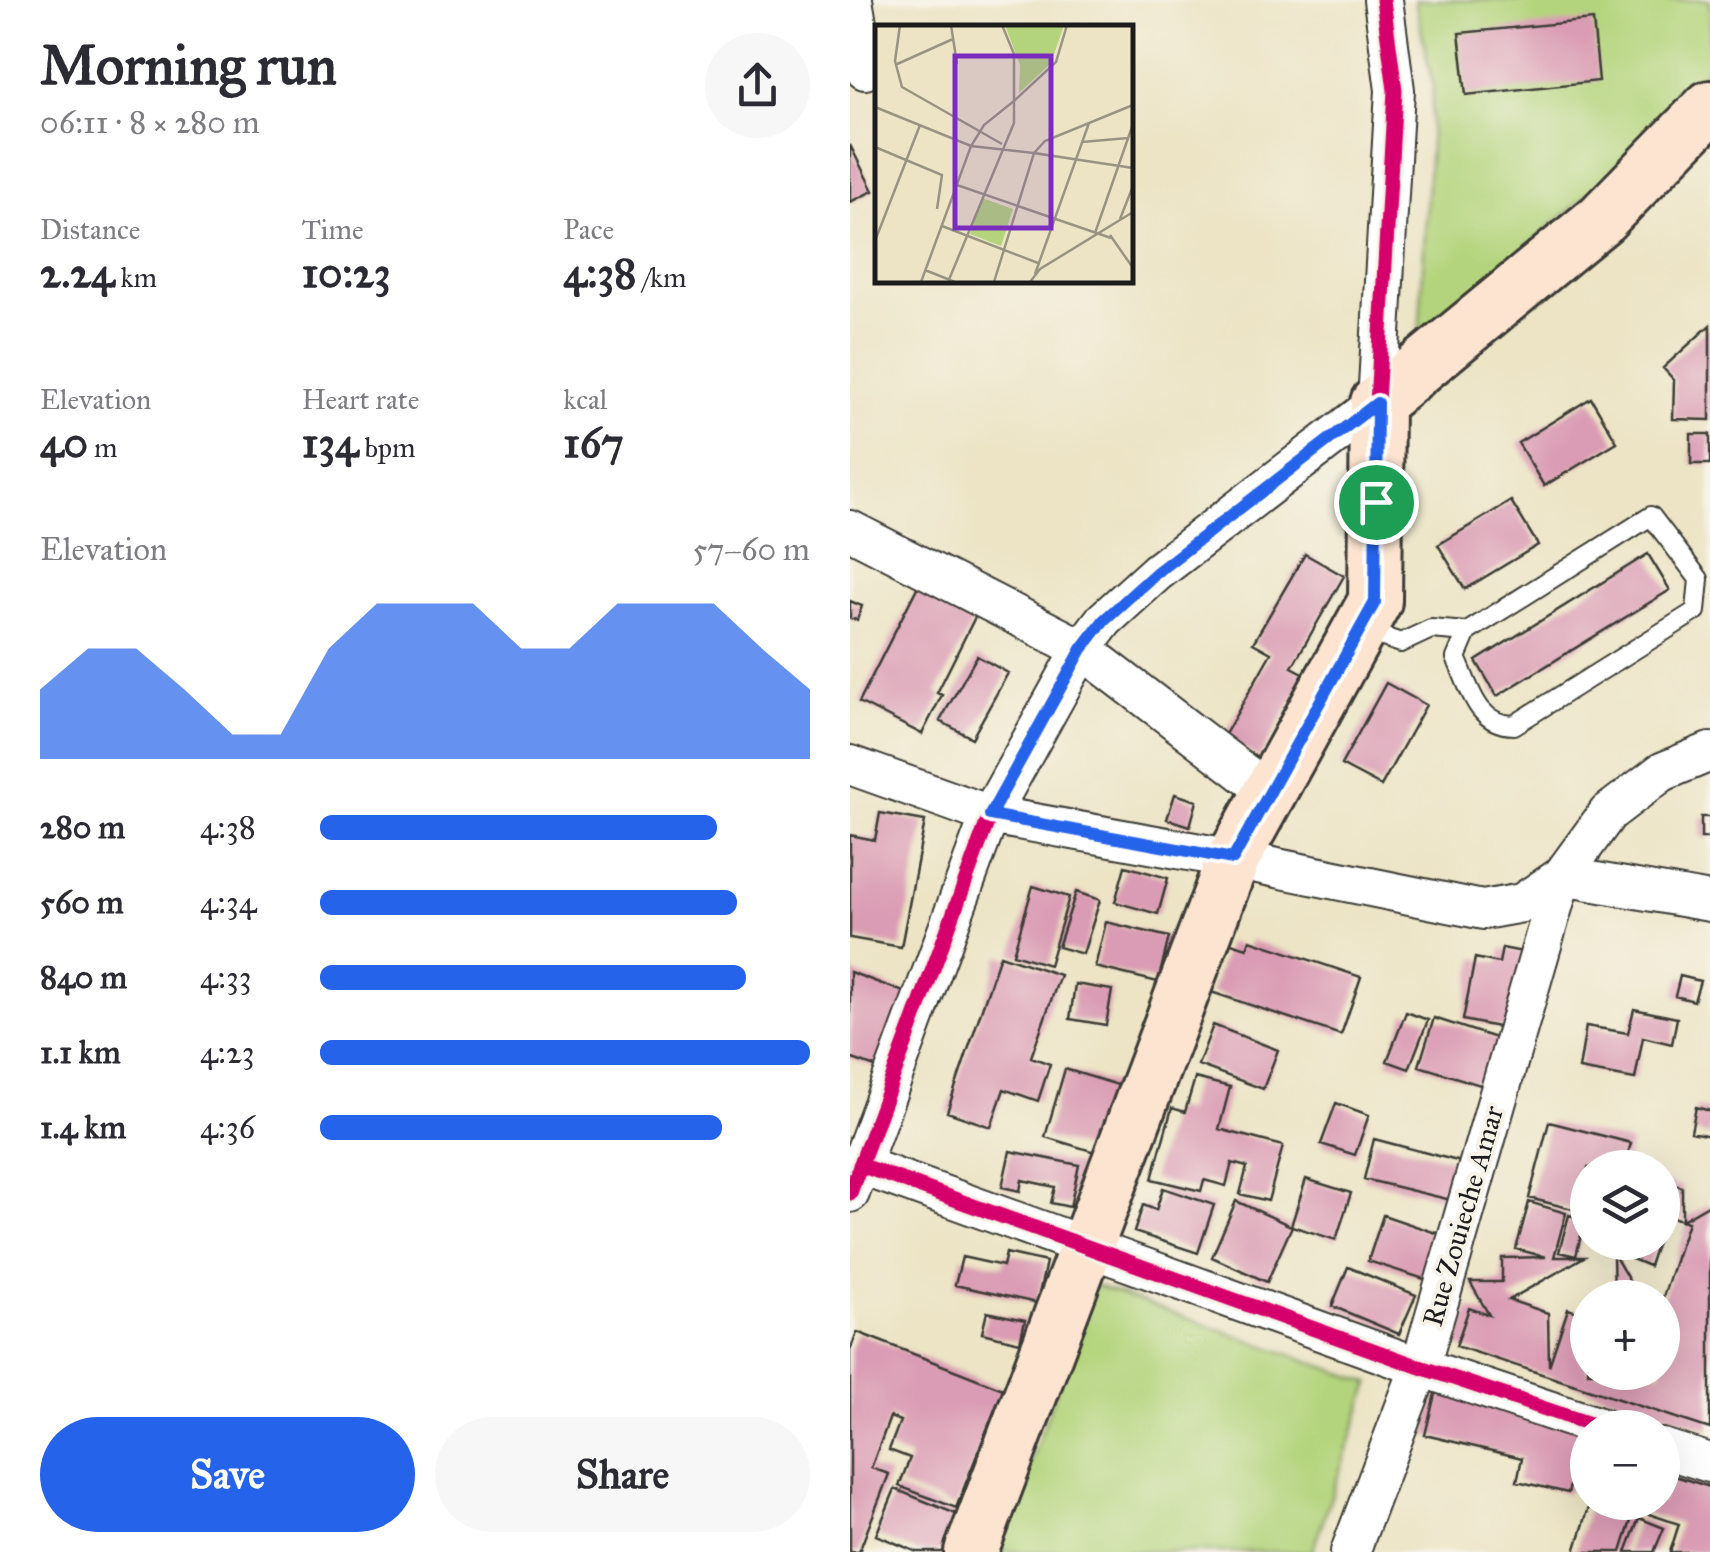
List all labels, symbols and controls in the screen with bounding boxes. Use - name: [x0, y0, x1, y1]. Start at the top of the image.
- inset map: [875, 25, 1132, 282]
- text: Morning run: [40, 32, 337, 99]
- button: share: [705, 33, 810, 138]
- text: 06:11 · 8 × 280 m: [40, 103, 260, 142]
- text: Distance: [40, 212, 140, 247]
- text: Time: [302, 212, 364, 247]
- text: Pace: [563, 212, 614, 247]
- text: 2.24: [40, 247, 114, 299]
- text: 10:23: [302, 247, 391, 299]
- text: 4:38: [563, 247, 636, 299]
- text: km: [114, 260, 157, 295]
- text: /km: [636, 260, 687, 295]
- text: Elevation: [40, 382, 151, 417]
- text: Heart rate: [302, 382, 419, 417]
- text: kcal: [563, 382, 607, 417]
- text: 40: [40, 417, 88, 469]
- text: 134: [302, 417, 358, 469]
- text: 167: [563, 417, 624, 469]
- text: m: [88, 430, 117, 465]
- text: bpm: [358, 430, 416, 465]
- pin: [1334, 460, 1419, 545]
- icon: arrive: [1349, 475, 1404, 530]
- text: Elevation: [40, 530, 167, 569]
- text: 57–60 m: [692, 530, 810, 569]
- text: 280 m: [40, 808, 125, 847]
- text: 4:38: [200, 808, 256, 847]
- text: 560 m: [40, 883, 124, 922]
- text: 4:34: [200, 883, 257, 922]
- text: 840 m: [40, 958, 127, 997]
- text: 4:33: [200, 958, 251, 997]
- text: 1.1 km: [40, 1033, 121, 1072]
- text: 4:23: [200, 1033, 254, 1072]
- street label: Rue Zouieche Amar: [1415, 1101, 1511, 1330]
- text: 1.4 km: [40, 1108, 126, 1147]
- text: 4:36: [200, 1108, 255, 1147]
- map controls: [1570, 1150, 1680, 1520]
- button: layers: [1570, 1150, 1680, 1260]
- button: +: [1570, 1280, 1680, 1390]
- button: −: [1570, 1410, 1680, 1520]
- button: Save: [40, 1417, 415, 1532]
- button: Share: [435, 1417, 810, 1532]

